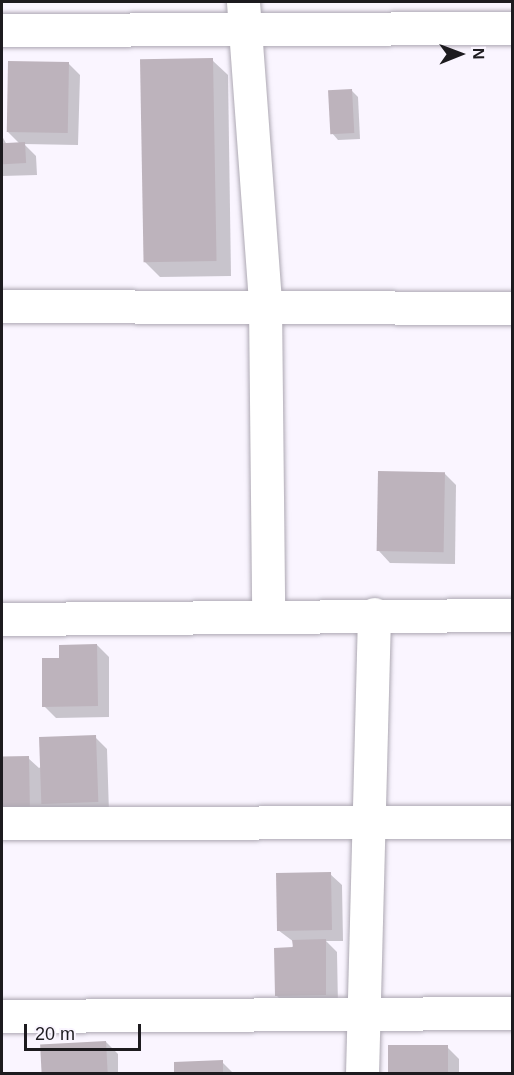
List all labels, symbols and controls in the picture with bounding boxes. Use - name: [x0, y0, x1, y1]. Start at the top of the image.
- north arrow: [430, 24, 490, 84]
- text: N: [470, 48, 487, 60]
- scale bar: [27, 1012, 144, 1050]
- text: 20 m: [35, 1024, 75, 1044]

